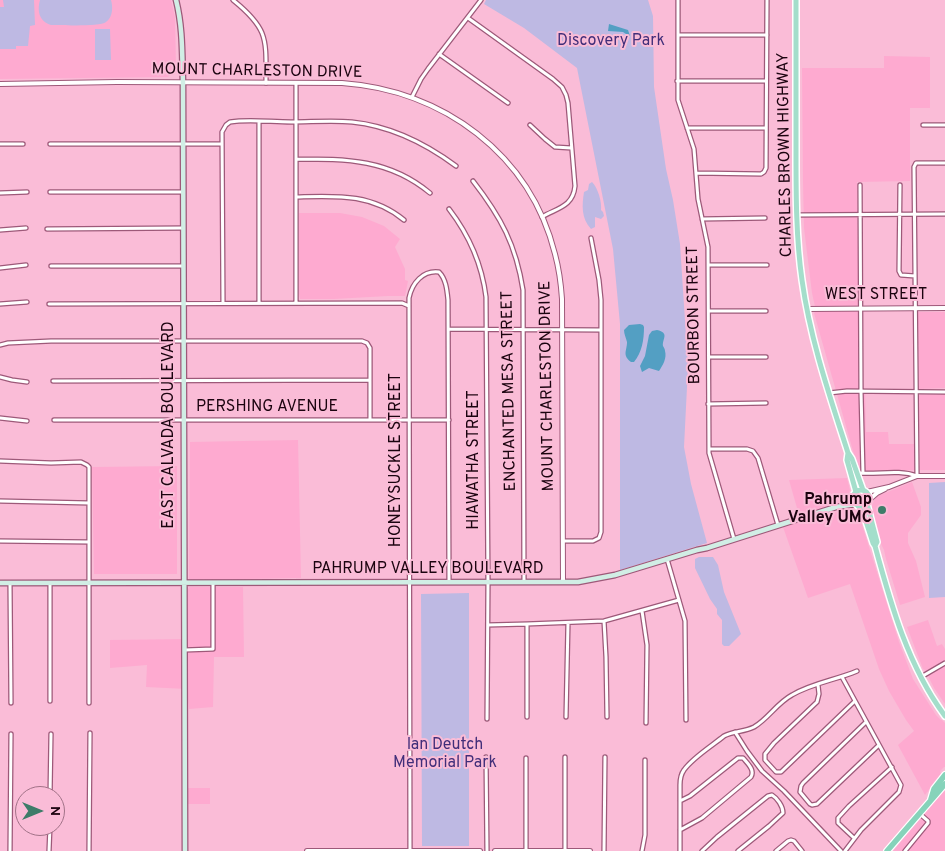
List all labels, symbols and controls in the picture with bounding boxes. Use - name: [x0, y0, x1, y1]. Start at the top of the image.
- park label: Discovery Park: [557, 32, 665, 52]
- street label: CHARLES BROWN HIGHWAY: [775, 52, 797, 258]
- street label: MOUNT CHARLESTON DRIVE: [151, 61, 363, 83]
- street label: BOURBON STREET: [684, 246, 706, 384]
- street label: MOUNT CHARLESTON DRIVE: [537, 280, 559, 492]
- street label: WEST STREET: [825, 286, 927, 306]
- street label: ENCHANTED MESA STREET: [499, 291, 521, 491]
- street label: EAST CALVADA BOULEVARD: [160, 321, 180, 529]
- street label: HONEYSUCKLE STREET: [387, 373, 407, 547]
- street label: HIAWATHA STREET: [465, 390, 485, 530]
- street label: PERSHING AVENUE: [196, 398, 338, 418]
- place label: Pahrump Valley UMC: [788, 491, 872, 529]
- marker: Pahrump Valley UMC: [876, 504, 888, 516]
- street label: PAHRUMP VALLEY BOULEVARD: [312, 560, 544, 580]
- park label: Ian Deutch Memorial Park: [393, 736, 497, 774]
- north arrow: [15, 786, 65, 836]
- text: N: [46, 806, 63, 816]

